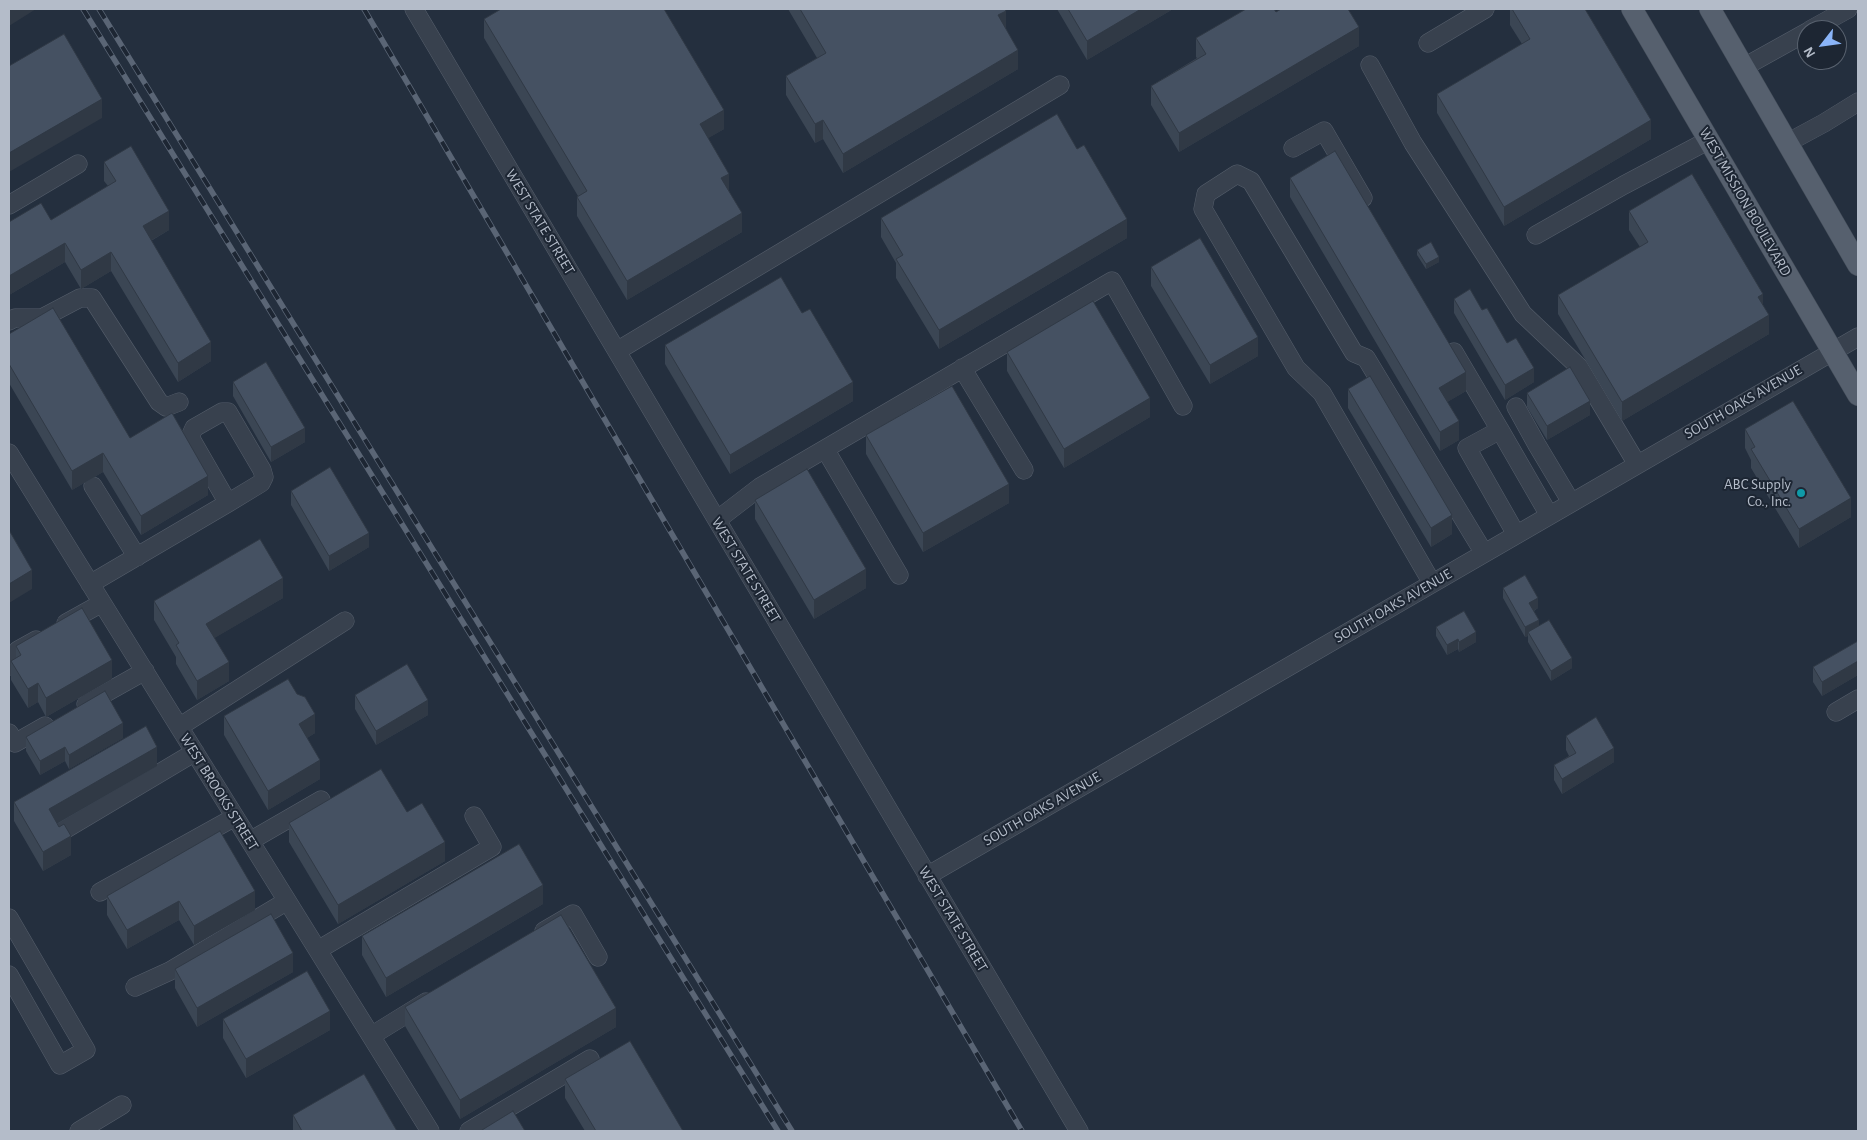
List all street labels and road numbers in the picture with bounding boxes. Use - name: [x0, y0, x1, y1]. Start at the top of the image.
- street label: WEST MISSION BOULEVARD: [1695, 125, 1795, 279]
- street label: WEST STATE STREET: [501, 166, 579, 278]
- street label: SOUTH OAKS AVENUE: [1681, 361, 1805, 443]
- street label: WEST STATE STREET: [707, 514, 785, 626]
- street label: SOUTH OAKS AVENUE: [1331, 565, 1455, 647]
- street label: WEST BROOKS STREET: [176, 730, 262, 854]
- street label: SOUTH OAKS AVENUE: [980, 768, 1104, 850]
- street label: WEST STATE STREET: [914, 863, 992, 975]

